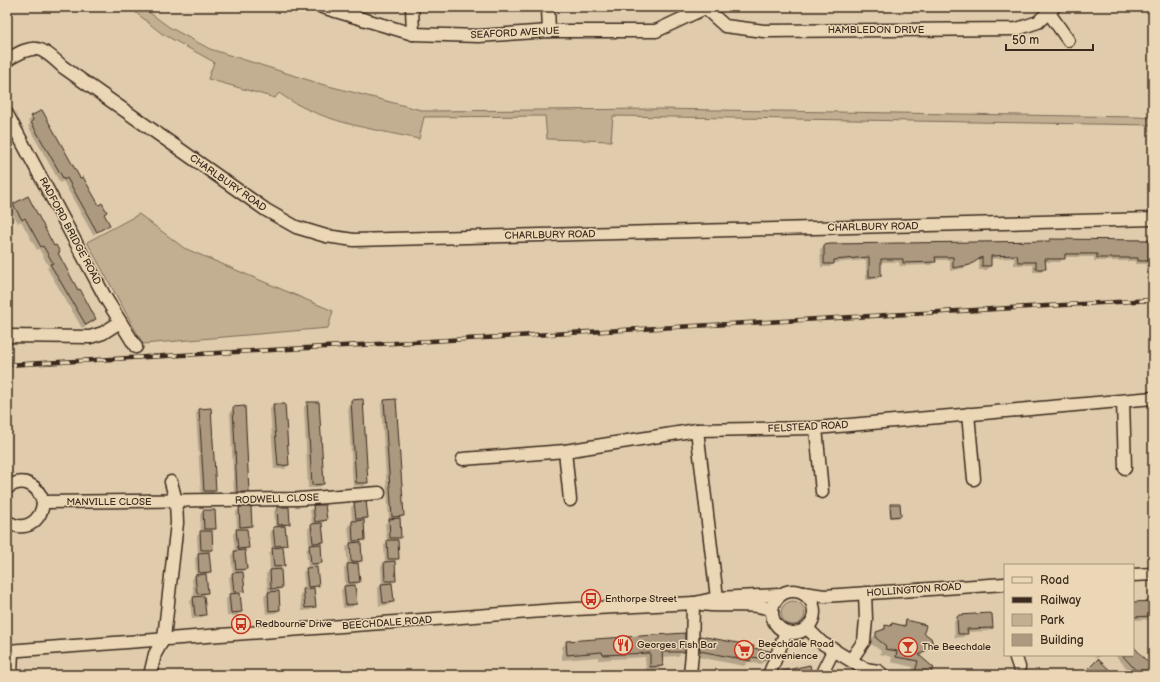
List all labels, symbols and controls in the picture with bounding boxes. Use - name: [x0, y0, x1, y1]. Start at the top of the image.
- street label: HAMBLEDON DRIVE: [828, 24, 925, 36]
- street label: SEAFORD AVENUE: [470, 25, 560, 41]
- scale bar: [1006, 26, 1093, 52]
- text: 50 m: [1012, 33, 1039, 48]
- street label: CHARLBURY ROAD: [187, 152, 269, 214]
- street label: RADFORD BRIDGE ROAD: [37, 175, 103, 287]
- street label: CHARLBURY ROAD: [827, 220, 919, 234]
- street label: CHARLBURY ROAD: [504, 228, 596, 242]
- street label: FELSTEAD ROAD: [767, 419, 849, 435]
- street label: RODWELL CLOSE: [235, 492, 320, 506]
- street label: MANVILLE CLOSE: [66, 496, 152, 508]
- legend: [1004, 564, 1134, 656]
- text: Road: [1040, 573, 1069, 588]
- street label: HOLLINGTON ROAD: [866, 581, 962, 599]
- bus stop icon: Enthorpe Street: [580, 588, 602, 610]
- place label: Enthorpe Street: [605, 593, 677, 605]
- text: Railway: [1040, 593, 1082, 608]
- bus stop icon: Redbourne Drive: [230, 613, 252, 635]
- text: Park: [1040, 613, 1064, 628]
- street label: BEECHDALE ROAD: [342, 614, 432, 632]
- place label: Redbourne Drive: [255, 618, 332, 630]
- text: Building: [1040, 633, 1084, 648]
- restaurant icon: Georges Fish Bar: [612, 634, 634, 656]
- bar icon: The Beechdale: [897, 636, 919, 658]
- place label: Beechdale Road Convenience: [758, 638, 834, 662]
- place label: Georges Fish Bar: [637, 639, 717, 651]
- supermarket icon: Beechdale Road Convenience: [733, 639, 755, 661]
- place label: The Beechdale: [922, 641, 991, 653]

